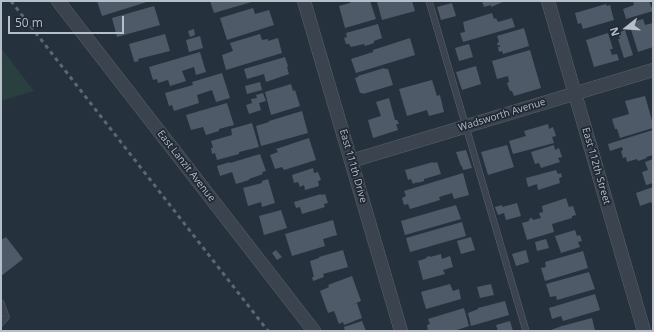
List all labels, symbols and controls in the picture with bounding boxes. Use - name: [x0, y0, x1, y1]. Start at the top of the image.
- scale bar: [10, 8, 126, 34]
- north arrow: [606, 8, 646, 48]
- text: 50 m: [15, 14, 43, 31]
- text: N: [606, 25, 623, 38]
- street label: Wadsworth Avenue: [457, 96, 547, 134]
- street label: East 112th Street: [579, 126, 613, 206]
- street label: East Lanzit Avenue: [154, 128, 218, 204]
- street label: East 111th Drive: [337, 128, 369, 204]

